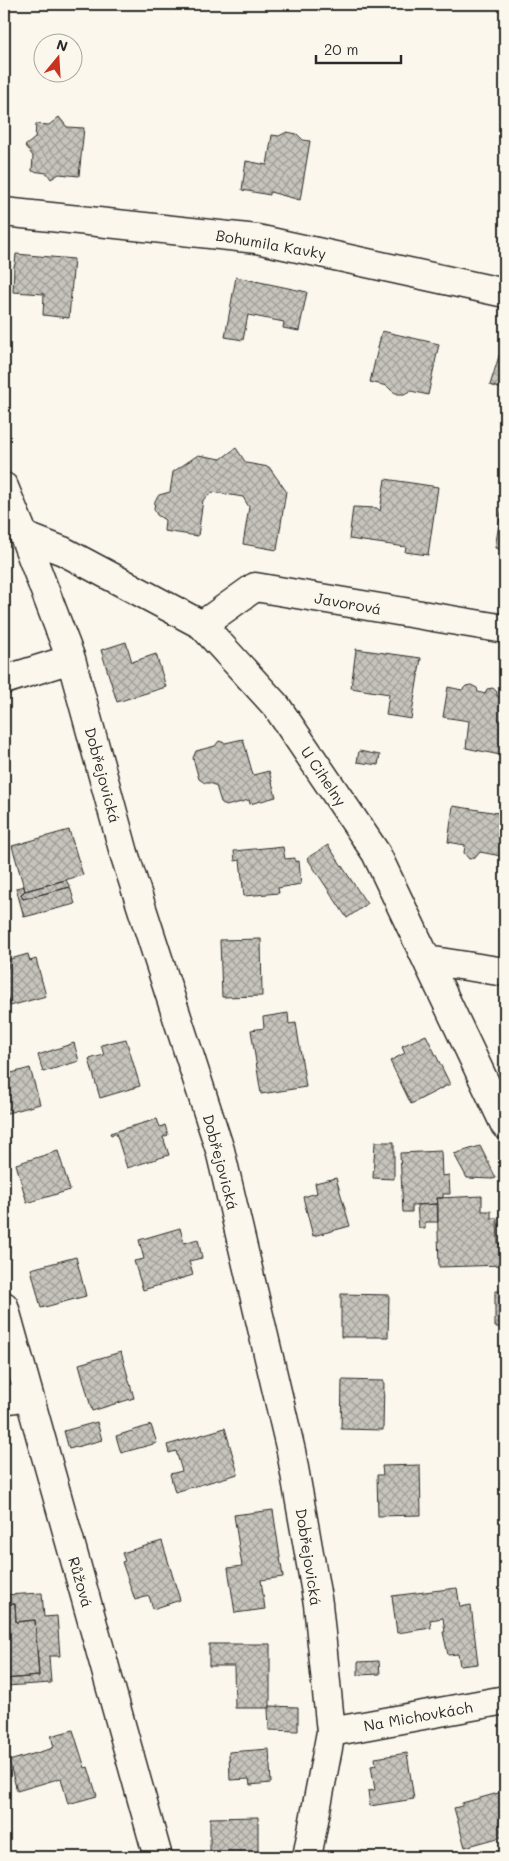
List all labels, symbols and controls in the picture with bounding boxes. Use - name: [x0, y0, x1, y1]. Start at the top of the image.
- north arrow: [32, 32, 82, 82]
- scale bar: [316, 32, 402, 64]
- text: N: [54, 34, 70, 56]
- text: 20 m: [324, 39, 358, 59]
- street label: Bohumila Kavky: [214, 224, 328, 264]
- street label: Javorová: [313, 587, 383, 619]
- street label: Dobřejovická: [81, 725, 125, 825]
- street label: U Cihelny: [297, 742, 351, 810]
- street label: Dobřejovická: [199, 1112, 243, 1212]
- street label: Dobřejovická: [291, 1507, 327, 1607]
- street label: Růžová: [64, 1554, 98, 1610]
- street label: Na Michovkách: [362, 1697, 474, 1735]

